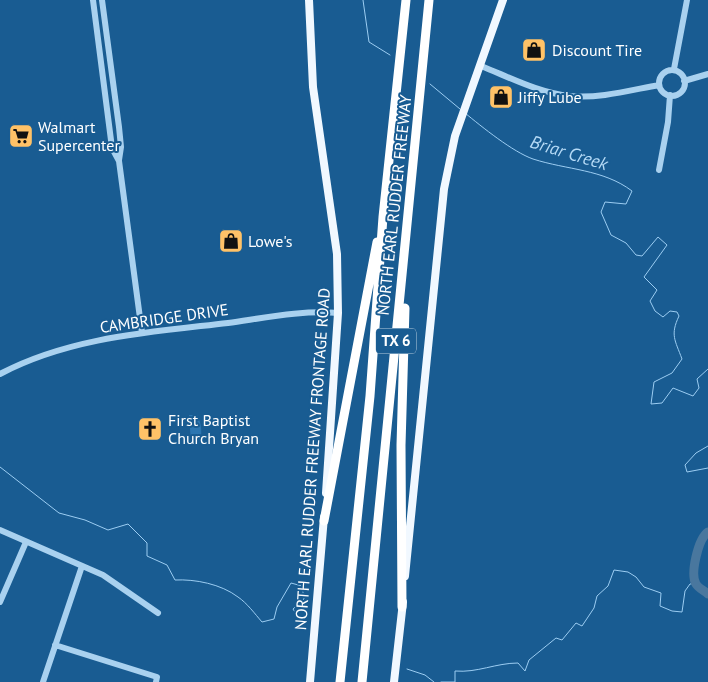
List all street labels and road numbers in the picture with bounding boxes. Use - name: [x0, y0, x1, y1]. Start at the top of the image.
- street label: NORTH EARL RUDDER FREEWAY: [372, 94, 416, 316]
- street label: NORTH EARL RUDDER FREEWAY FRONTAGE ROAD: [290, 287, 334, 631]
- street label: CAMBRIDGE DRIVE: [98, 299, 230, 337]
- road number: TX 6: [376, 328, 416, 354]

